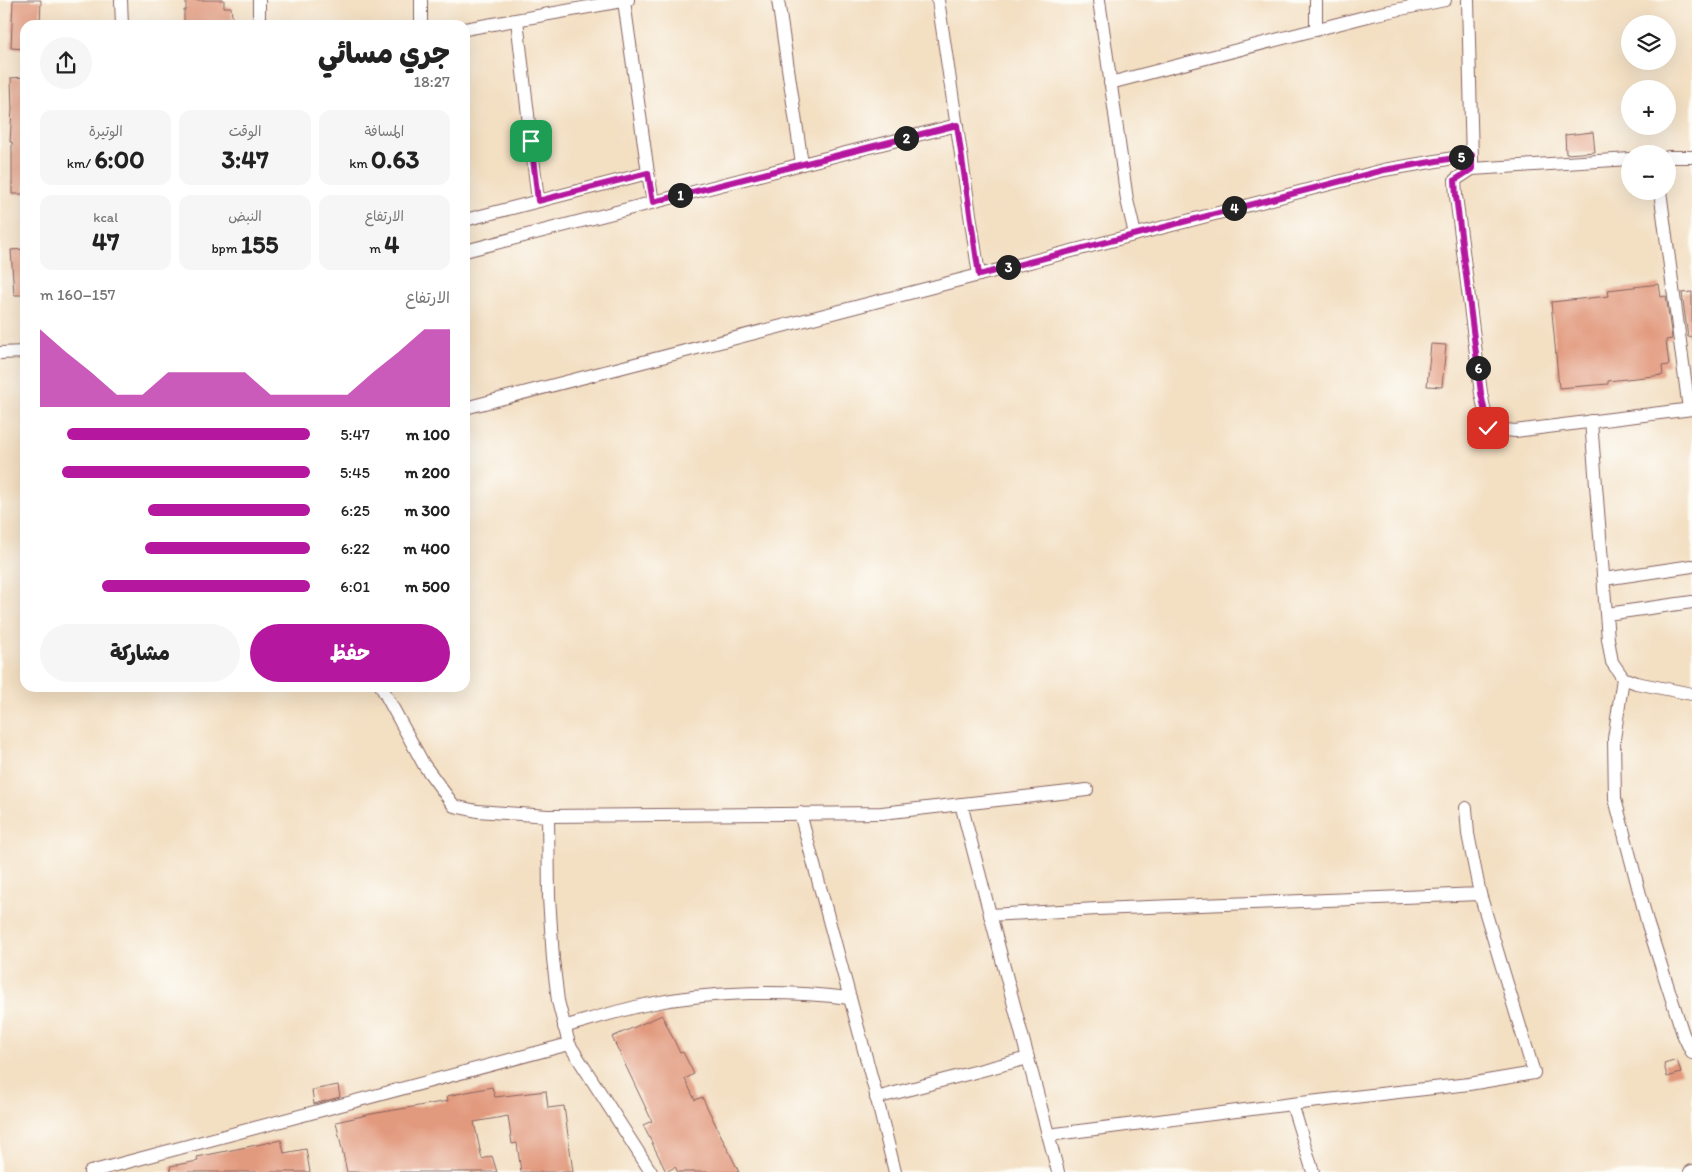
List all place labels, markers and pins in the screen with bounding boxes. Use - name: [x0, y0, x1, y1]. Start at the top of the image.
- pin: [510, 120, 552, 162]
- pin: 2: [894, 126, 918, 150]
- pin: 5: [1448, 144, 1474, 170]
- pin: 1: [668, 182, 692, 208]
- pin: 4: [1222, 196, 1246, 220]
- pin: 3: [996, 254, 1020, 280]
- pin: 6: [1466, 356, 1490, 380]
- pin: [1467, 407, 1509, 449]

